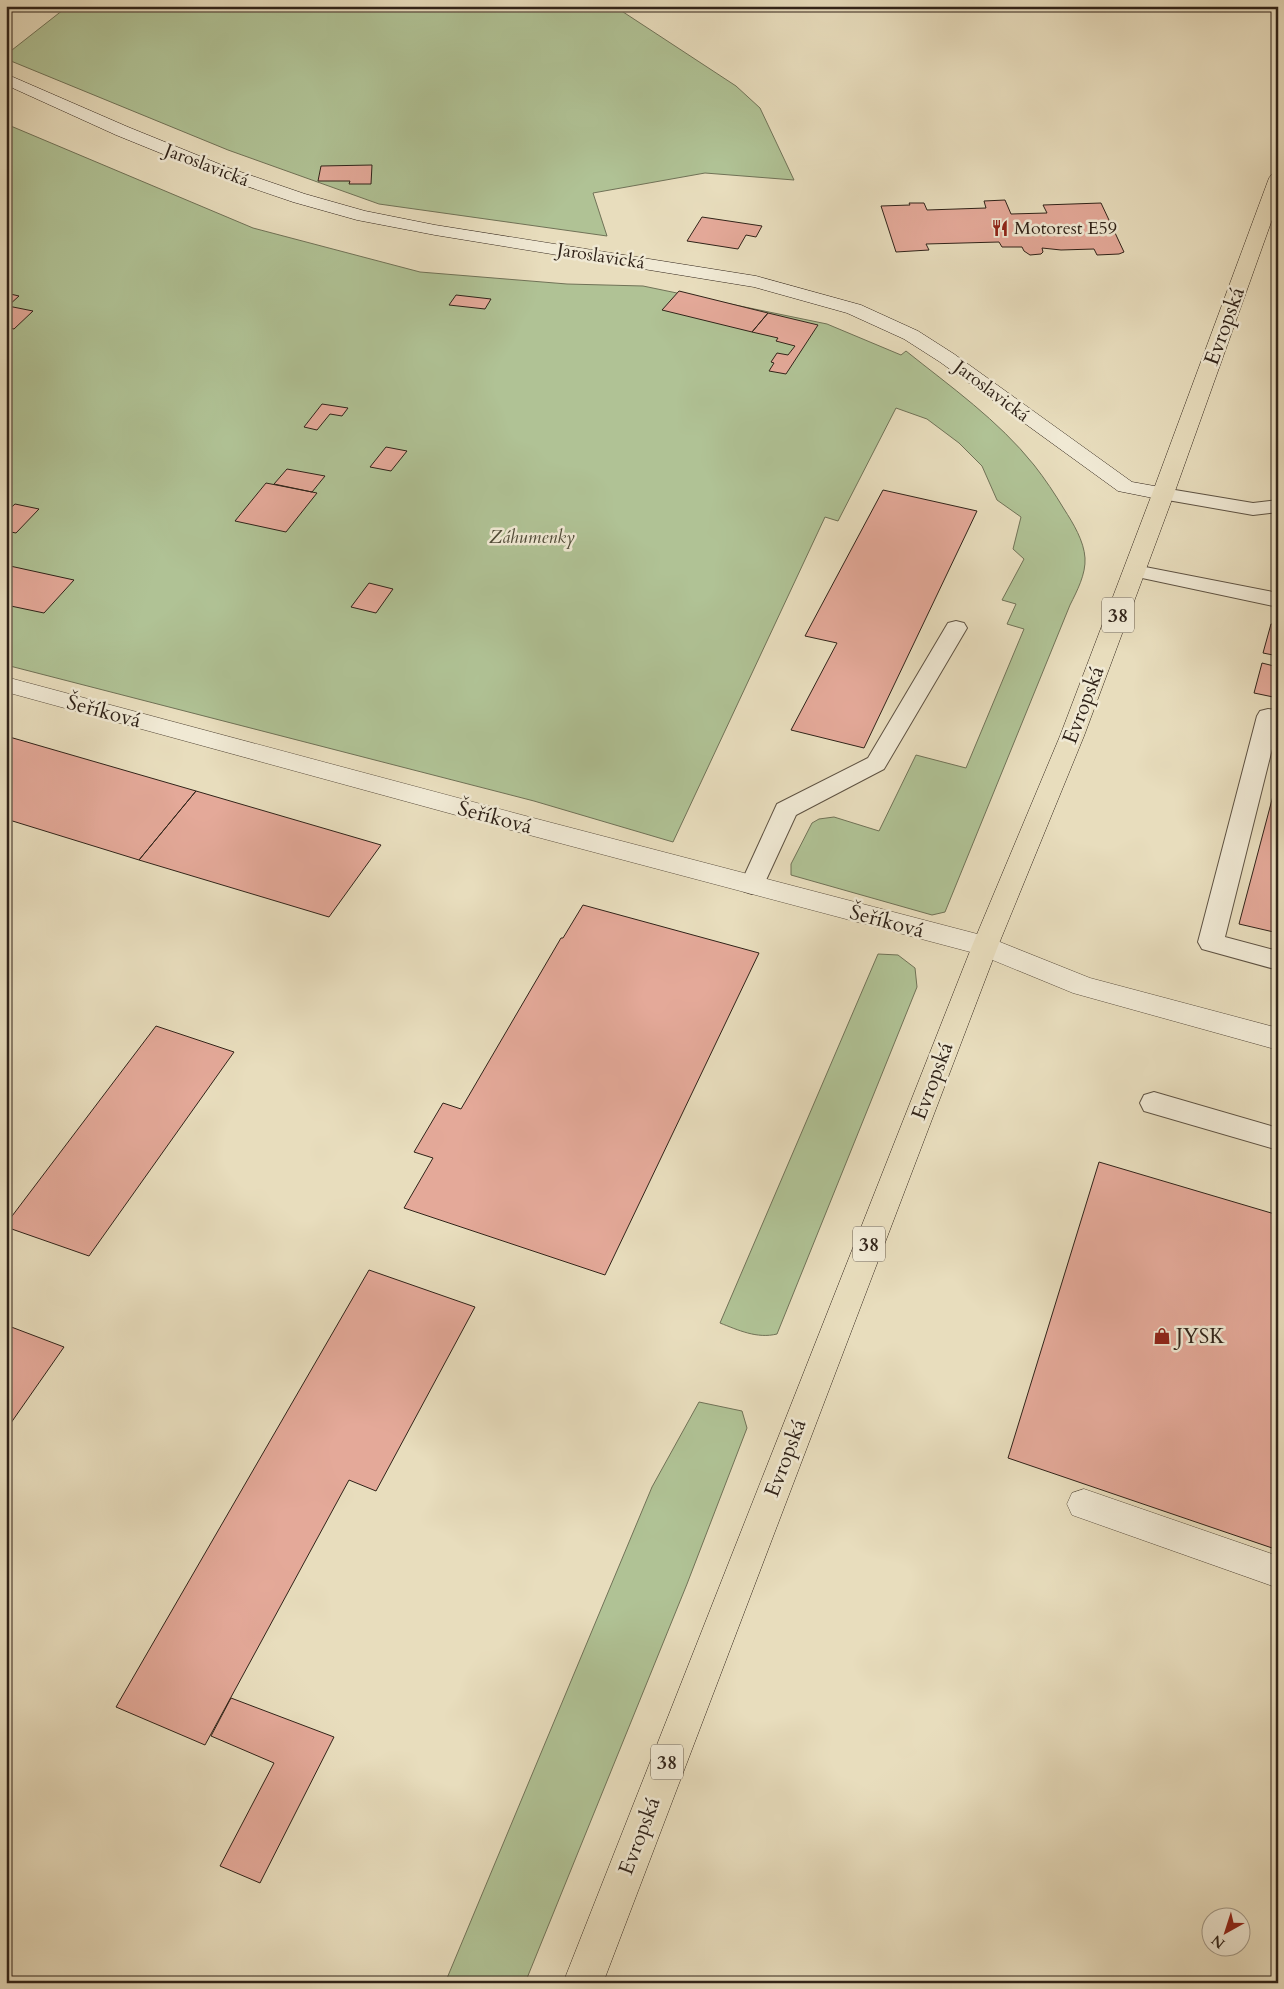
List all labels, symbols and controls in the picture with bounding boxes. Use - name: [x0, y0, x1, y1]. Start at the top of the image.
- street label: Jaroslavická: [158, 137, 253, 193]
- place label: Motorest E59: [1014, 216, 1117, 241]
- restaurant icon: Motorest E59: [990, 218, 1010, 238]
- street label: Jaroslavická: [552, 237, 647, 276]
- street label: Evropská: [1197, 283, 1252, 369]
- street label: Jaroslavická: [947, 353, 1035, 428]
- park label: Záhumenky: [489, 525, 575, 550]
- road number: 38: [1102, 598, 1134, 632]
- street label: Evropská: [1055, 662, 1112, 748]
- street label: Šeříková: [63, 687, 145, 735]
- street label: Šeříková: [454, 793, 536, 841]
- street label: Šeříková: [846, 897, 928, 945]
- street label: Evropská: [904, 1038, 961, 1124]
- road number: 38: [853, 1226, 885, 1262]
- place label: JYSK: [1173, 1322, 1225, 1351]
- shop icon: JYSK: [1152, 1326, 1172, 1346]
- street label: Evropská: [757, 1415, 814, 1501]
- road number: 38: [651, 1744, 683, 1780]
- street label: Evropská: [611, 1793, 668, 1879]
- north arrow: [1202, 1906, 1252, 1956]
- text: N: [1207, 1931, 1229, 1953]

